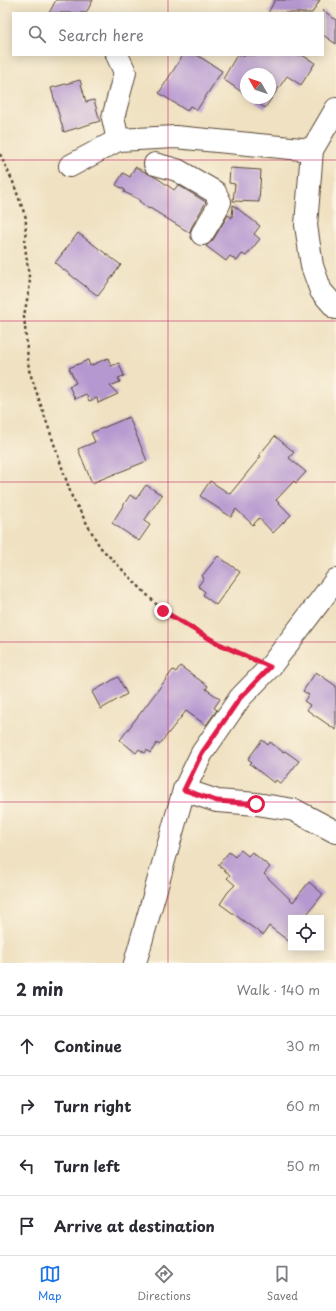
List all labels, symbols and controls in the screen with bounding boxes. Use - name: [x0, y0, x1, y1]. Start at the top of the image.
- search box: [12, 12, 324, 56]
- icon: search: [26, 23, 48, 45]
- text: Search here: [58, 23, 144, 46]
- north arrow: [240, 68, 276, 104]
- route end: [154, 602, 172, 620]
- route start: [247, 795, 265, 813]
- map controls: [288, 915, 324, 951]
- button: locate: [288, 915, 324, 951]
- text: 2 min: [16, 976, 63, 1002]
- text: Walk · 140 m: [237, 980, 320, 999]
- text: Continue: [54, 1034, 122, 1057]
- icon: ahead: [16, 1035, 38, 1057]
- text: 30 m: [286, 1036, 320, 1055]
- text: Turn right: [54, 1094, 131, 1117]
- icon: right: [16, 1095, 38, 1117]
- text: 60 m: [286, 1096, 320, 1115]
- text: Turn left: [54, 1154, 120, 1177]
- icon: left: [16, 1155, 38, 1177]
- text: 50 m: [286, 1156, 320, 1175]
- text: Arrive at destination: [54, 1214, 215, 1237]
- icon: arrive: [16, 1215, 38, 1237]
- tab: Map: [38, 1263, 61, 1304]
- tab: Directions: [137, 1263, 191, 1304]
- tab: Saved: [267, 1263, 298, 1304]

